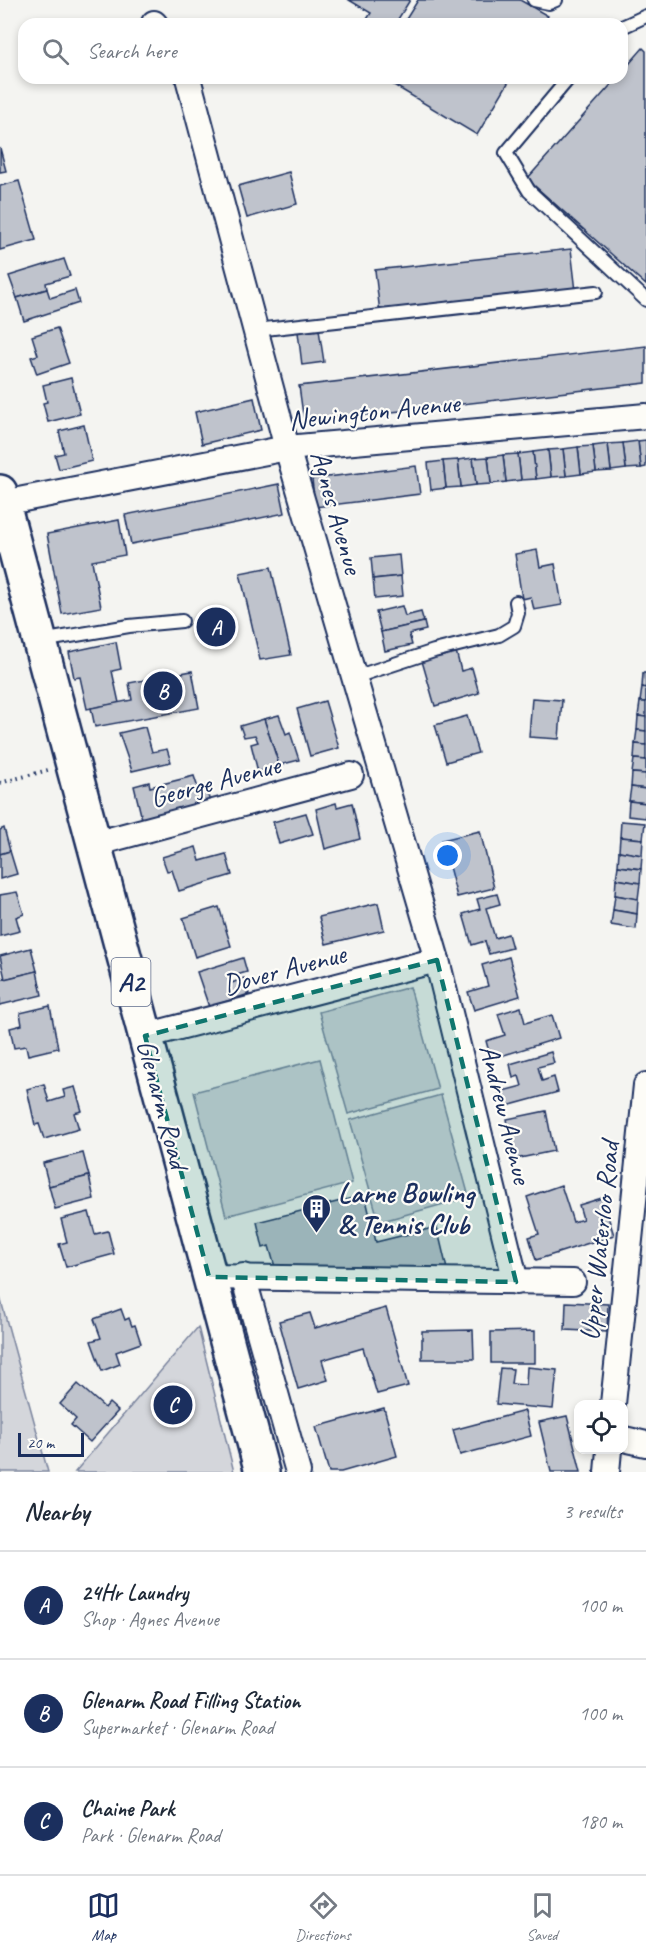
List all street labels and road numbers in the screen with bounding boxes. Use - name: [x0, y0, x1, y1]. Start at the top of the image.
- street label: Newington Avenue: [287, 384, 463, 437]
- street label: Agnes Avenue: [303, 446, 372, 579]
- street label: George Avenue: [146, 746, 286, 815]
- street label: Dover Avenue: [219, 935, 351, 1002]
- road number: A2: [112, 958, 150, 1006]
- street label: Glenarm Road: [129, 1036, 198, 1176]
- street label: Andrew Avenue: [472, 1041, 541, 1189]
- street label: Upper Waterloo Road: [571, 1136, 627, 1342]

